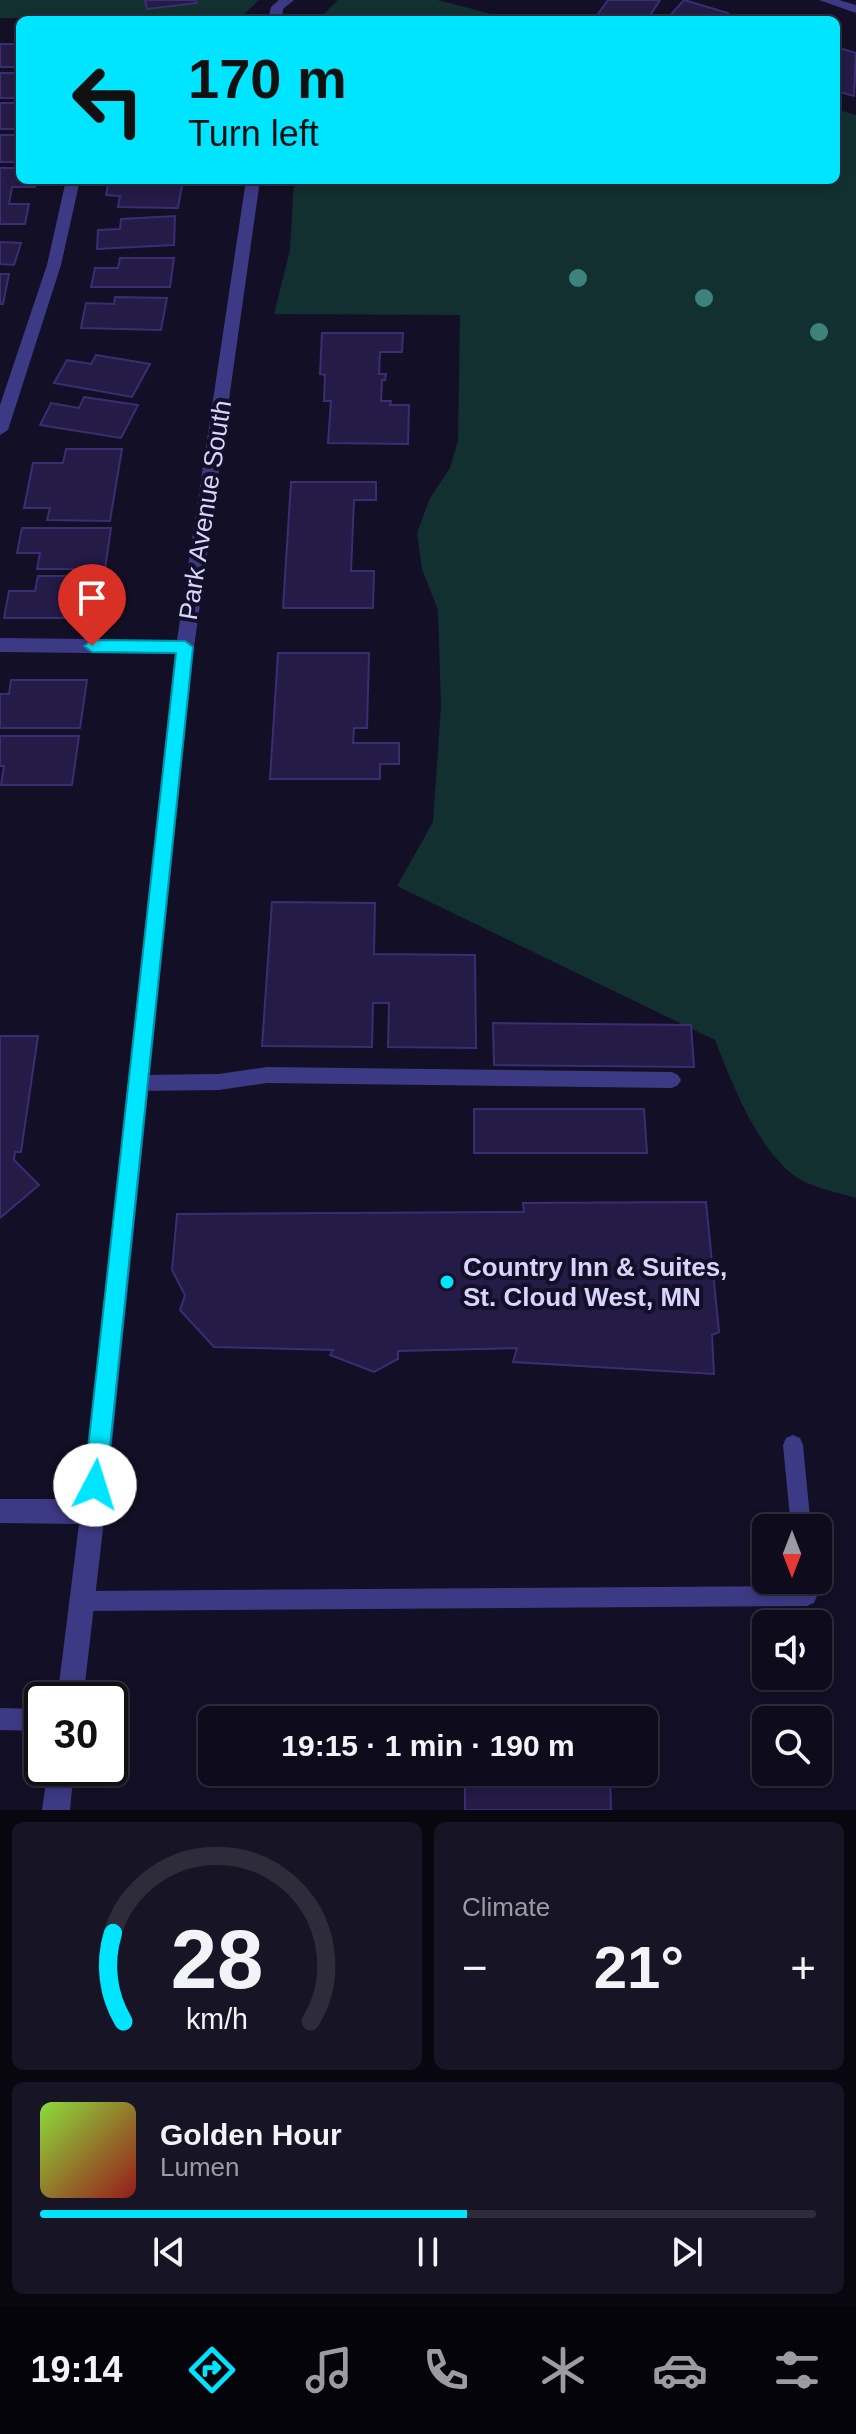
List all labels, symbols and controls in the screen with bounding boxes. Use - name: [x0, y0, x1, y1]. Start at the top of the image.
- text: 170 m: [188, 47, 347, 110]
- icon: left: [56, 48, 160, 152]
- text: Turn left: [188, 113, 319, 154]
- street label: Park Avenue South: [173, 398, 237, 622]
- pin: [58, 564, 126, 646]
- icon: arrive: [70, 576, 114, 620]
- place label: Country Inn & Suites, St. Cloud West, MN: [463, 1252, 727, 1312]
- marker: Country Inn & Suites, St. Cloud West, MN: [438, 1273, 456, 1291]
- position arrow: [53, 1443, 137, 1527]
- north arrow: [752, 1514, 832, 1594]
- map controls: [752, 1514, 832, 1786]
- button: sound: [752, 1610, 832, 1690]
- speed limit sign: 30: [24, 1682, 128, 1786]
- button: search: [752, 1706, 832, 1786]
- text: 19:15 · 1 min · 190 m: [281, 1729, 575, 1762]
- text: Climate: [462, 1892, 550, 1922]
- text: 28: [171, 1913, 263, 2006]
- text: 21°: [594, 1934, 684, 2001]
- text: −: [462, 1943, 488, 1992]
- text: +: [790, 1943, 816, 1992]
- text: km/h: [186, 2003, 248, 2035]
- text: Golden Hour: [160, 2118, 342, 2151]
- text: Lumen: [160, 2152, 240, 2182]
- icon: previous: [147, 2230, 191, 2274]
- icon: pause: [406, 2230, 450, 2274]
- icon: next: [665, 2230, 709, 2274]
- icon: directions: [184, 2342, 240, 2398]
- icon: music: [301, 2342, 357, 2398]
- icon: phone: [418, 2342, 474, 2398]
- icon: climate: [535, 2342, 591, 2398]
- icon: car: [652, 2342, 708, 2398]
- icon: filters: [769, 2342, 825, 2398]
- text: 19:14: [31, 2349, 123, 2390]

